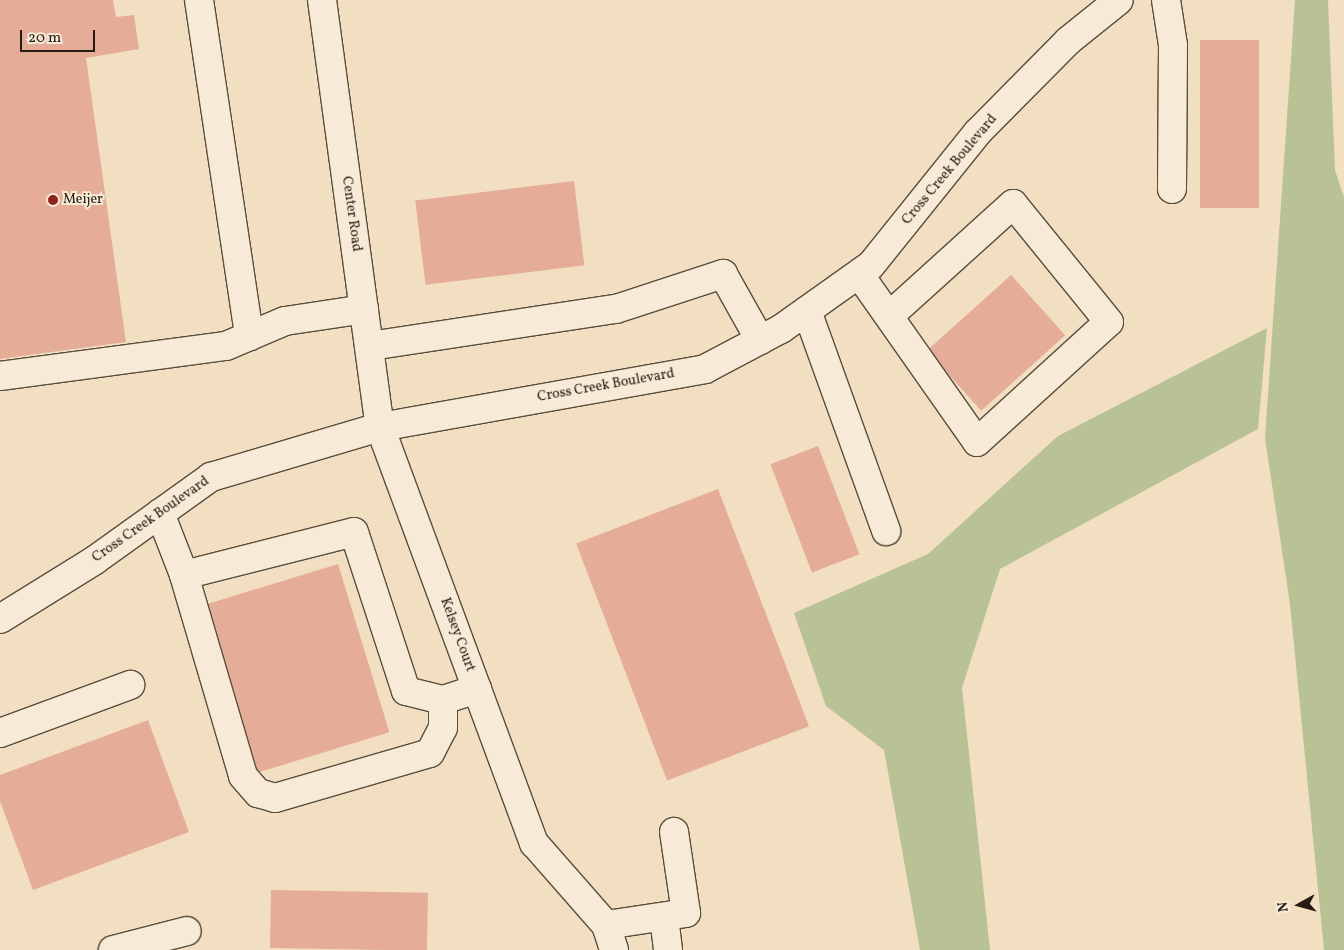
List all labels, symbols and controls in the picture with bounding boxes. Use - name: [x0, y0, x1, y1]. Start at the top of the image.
- scale bar: [22, 20, 98, 52]
- text: 20 m: [28, 28, 61, 49]
- street label: Cross Creek Boulevard: [899, 111, 1001, 229]
- street label: Center Road: [337, 175, 365, 253]
- place label: Meijer: [63, 192, 103, 208]
- marker: Meijer: [47, 194, 59, 206]
- street label: Cross Creek Boulevard: [536, 366, 676, 406]
- street label: Cross Creek Boulevard: [89, 473, 213, 567]
- street label: Kelsey Court: [436, 596, 478, 674]
- north arrow: [1274, 880, 1324, 930]
- text: N: [1274, 901, 1294, 913]

